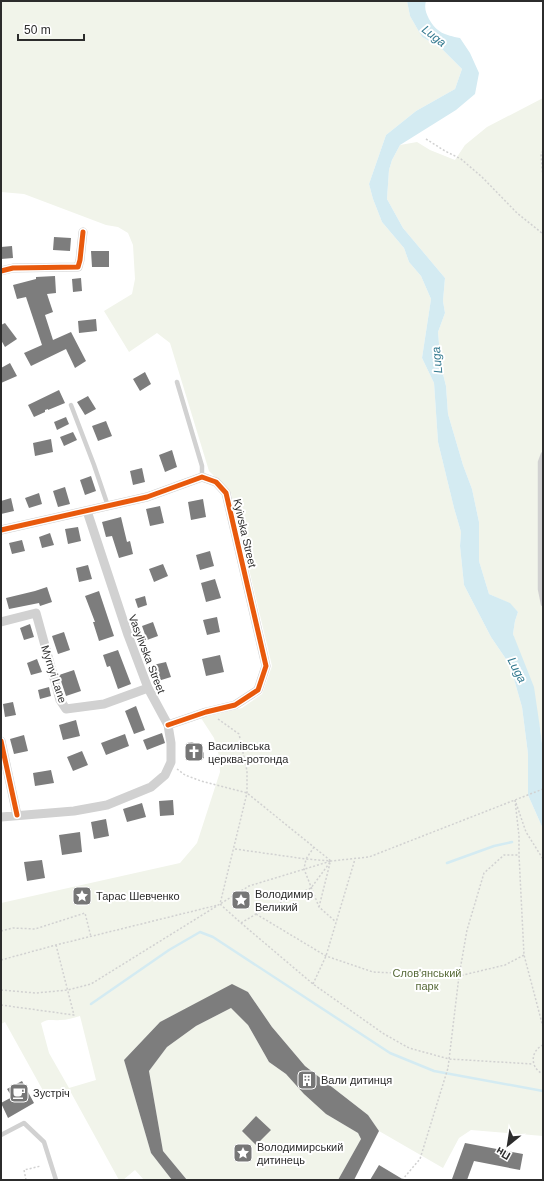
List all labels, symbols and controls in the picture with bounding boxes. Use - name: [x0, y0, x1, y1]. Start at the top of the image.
- scale bar: [18, 16, 84, 42]
- water label: Luga: [419, 22, 449, 50]
- text: 50 m: [24, 23, 51, 37]
- water label: Luga: [429, 346, 445, 374]
- street label: Kyivska Street: [231, 497, 259, 569]
- street label: Vasylivska Street: [126, 613, 168, 695]
- street label: Myrnyi Lane: [39, 644, 69, 704]
- water label: Luga: [505, 655, 530, 685]
- place label: Василівська церква-ротонда: [208, 740, 289, 765]
- church icon: Василівська церква-ротонда: [183, 741, 205, 763]
- place icon: Тарас Шевченко: [71, 885, 93, 907]
- place label: Володимир Великий: [255, 888, 313, 913]
- place icon: Володимир Великий: [230, 889, 252, 911]
- place label: Тарас Шевченко: [96, 890, 180, 902]
- park label: Слов'янський парк: [393, 967, 461, 992]
- building icon: Вали дитинця: [296, 1069, 318, 1091]
- place label: Вали дитинця: [321, 1074, 392, 1086]
- cafe icon: Зустріч: [8, 1082, 30, 1104]
- place label: Зустріч: [33, 1087, 70, 1099]
- north arrow: [488, 1125, 528, 1165]
- place label: Володимирський дитинець: [257, 1141, 343, 1166]
- place icon: Володимирський дитинець: [232, 1142, 254, 1164]
- text: Пн: [494, 1145, 512, 1162]

